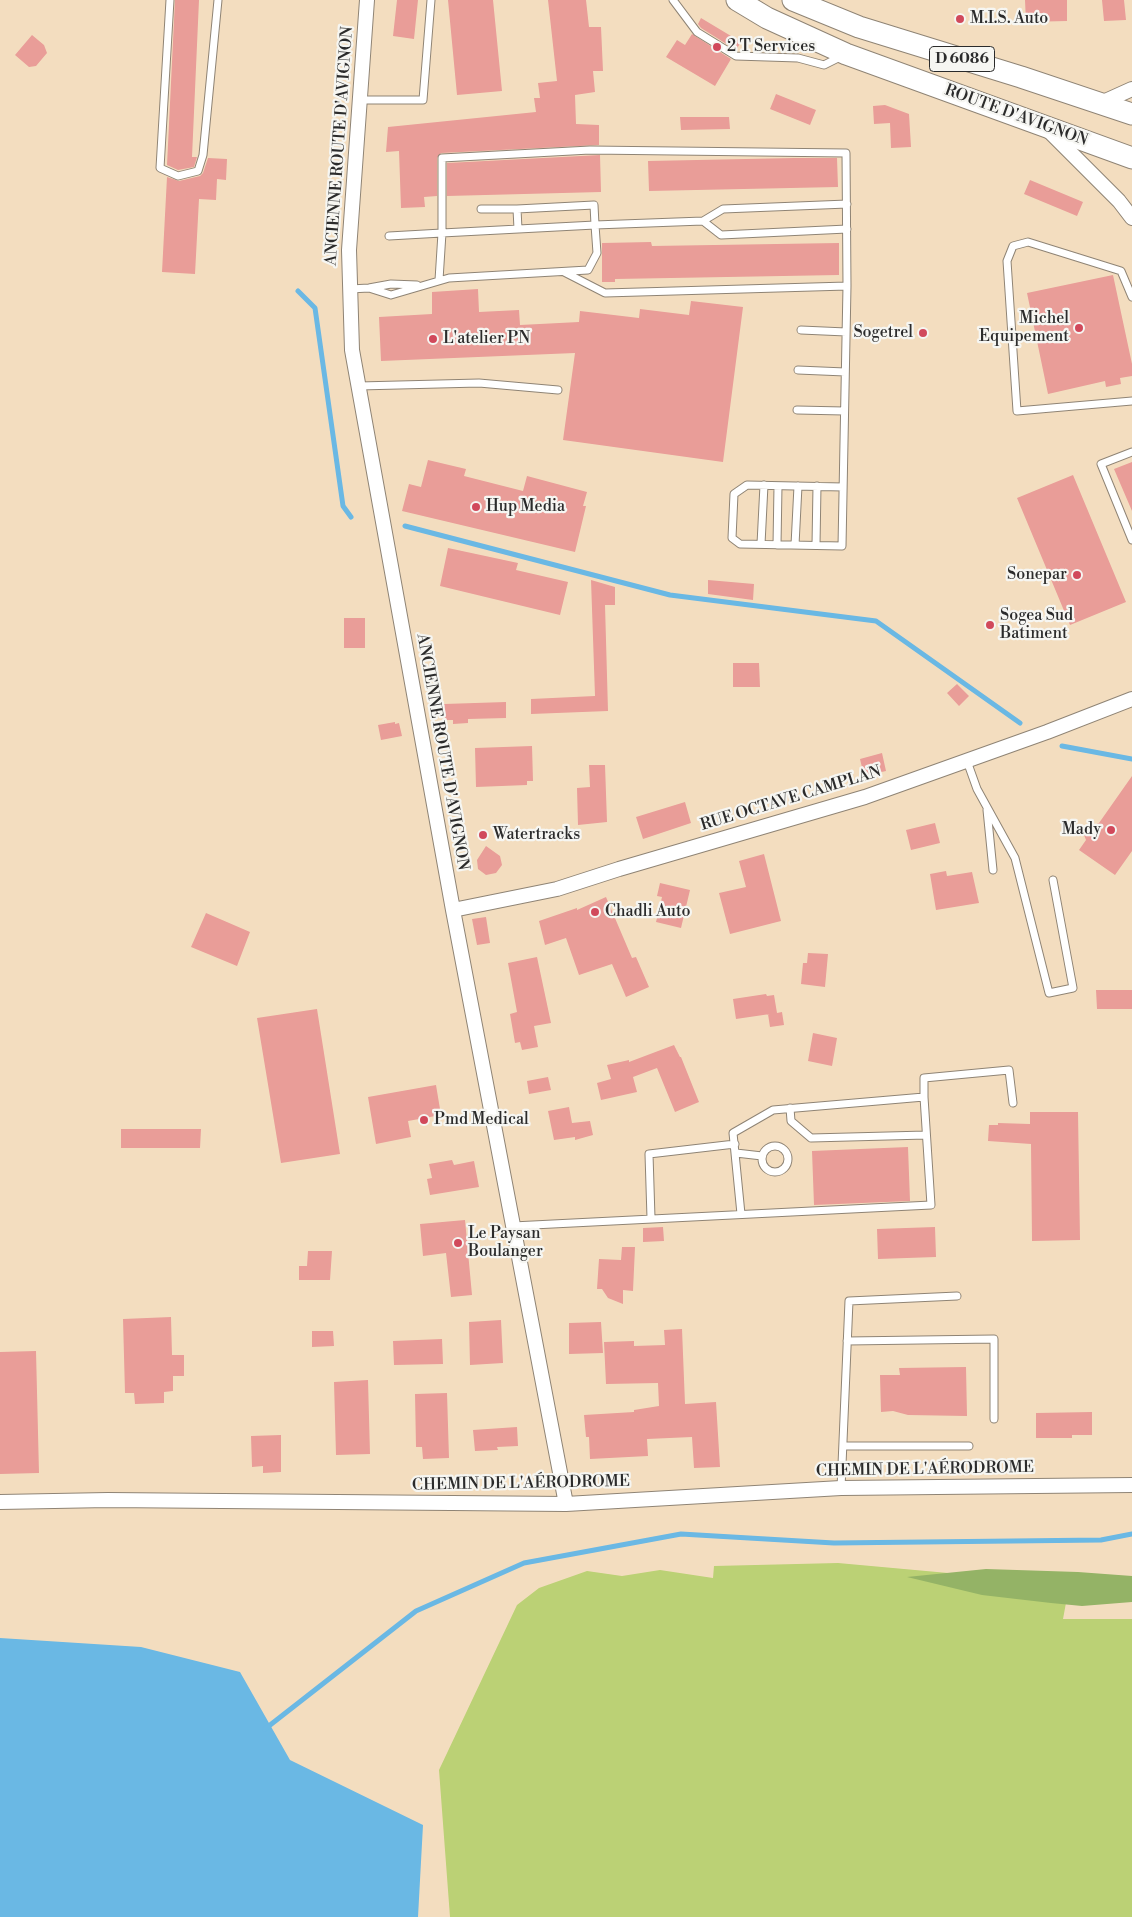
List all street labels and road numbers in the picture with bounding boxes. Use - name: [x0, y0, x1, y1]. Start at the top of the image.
- street label: ANCIENNE ROUTE D'AVIGNON: [322, 26, 358, 266]
- road number: D 6086: [930, 46, 994, 72]
- street label: ROUTE D'AVIGNON: [942, 81, 1090, 151]
- street label: ANCIENNE ROUTE D'AVIGNON: [412, 632, 472, 872]
- street label: RUE OCTAVE CAMPLAN: [698, 762, 884, 836]
- street label: CHEMIN DE L'AÉRODROME: [816, 1458, 1034, 1482]
- street label: CHEMIN DE L'AÉRODROME: [412, 1472, 630, 1496]

